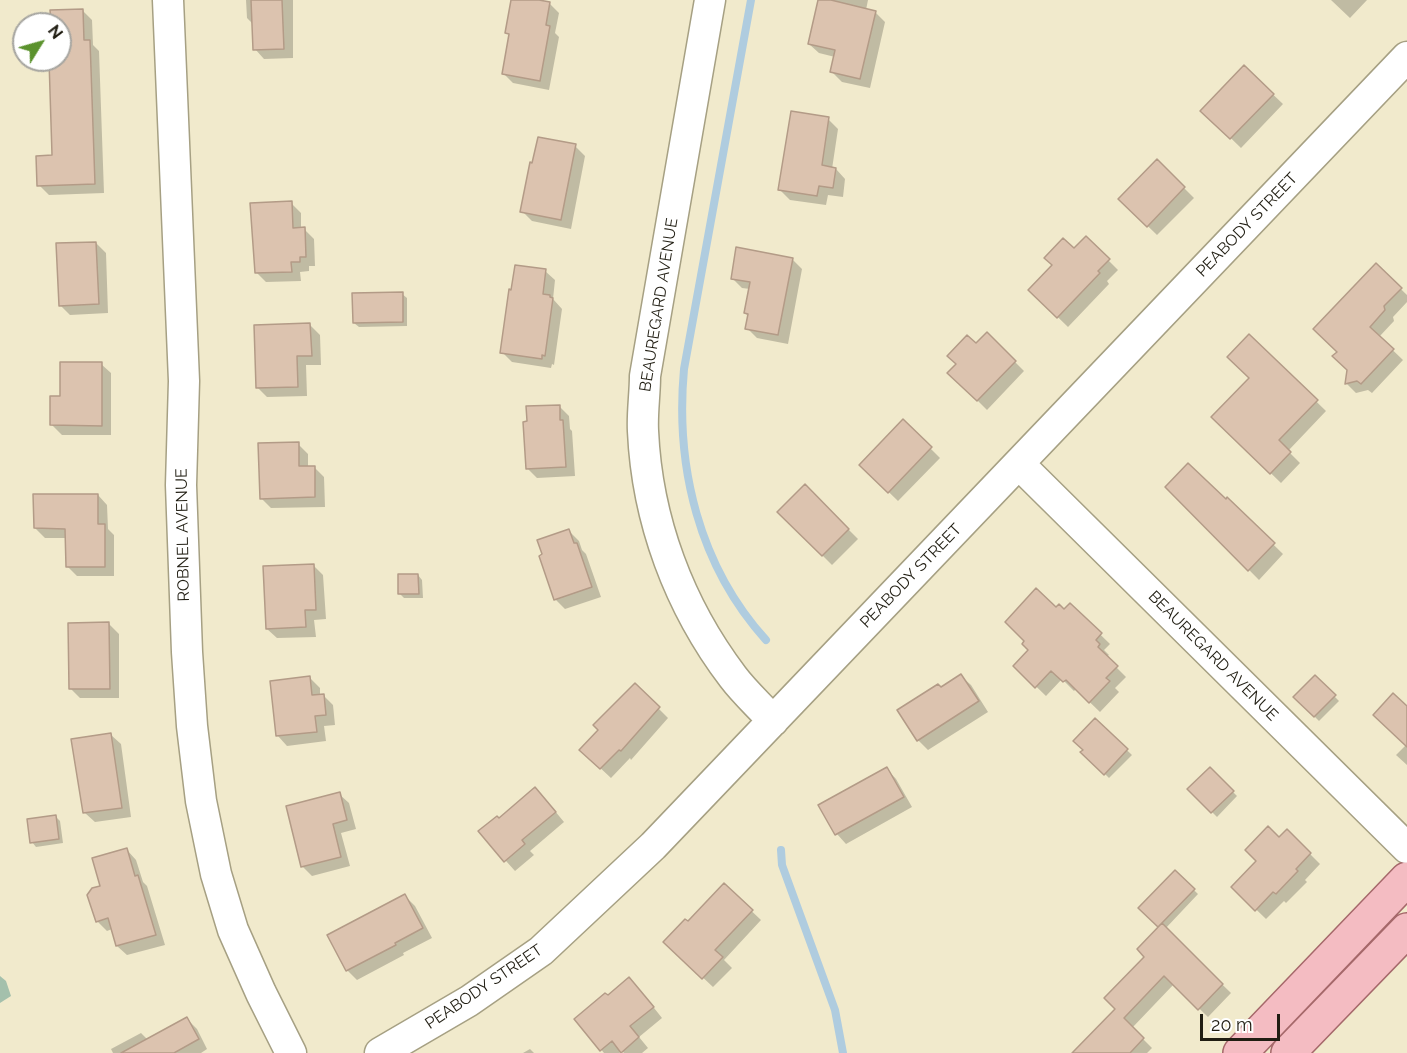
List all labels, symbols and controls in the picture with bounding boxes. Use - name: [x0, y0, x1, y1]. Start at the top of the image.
- north arrow: [12, 12, 72, 72]
- text: N: [44, 21, 66, 43]
- street label: PEABODY STREET: [1192, 169, 1302, 281]
- street label: BEAUREGARD AVENUE: [636, 217, 682, 393]
- street label: ROBNEL AVENUE: [172, 468, 194, 602]
- street label: PEABODY STREET: [856, 520, 966, 632]
- street label: BEAUREGARD AVENUE: [1144, 587, 1282, 725]
- street label: PEABODY STREET: [422, 941, 546, 1033]
- scale bar: [1203, 1002, 1282, 1040]
- text: 20 m: [1211, 1014, 1253, 1035]

